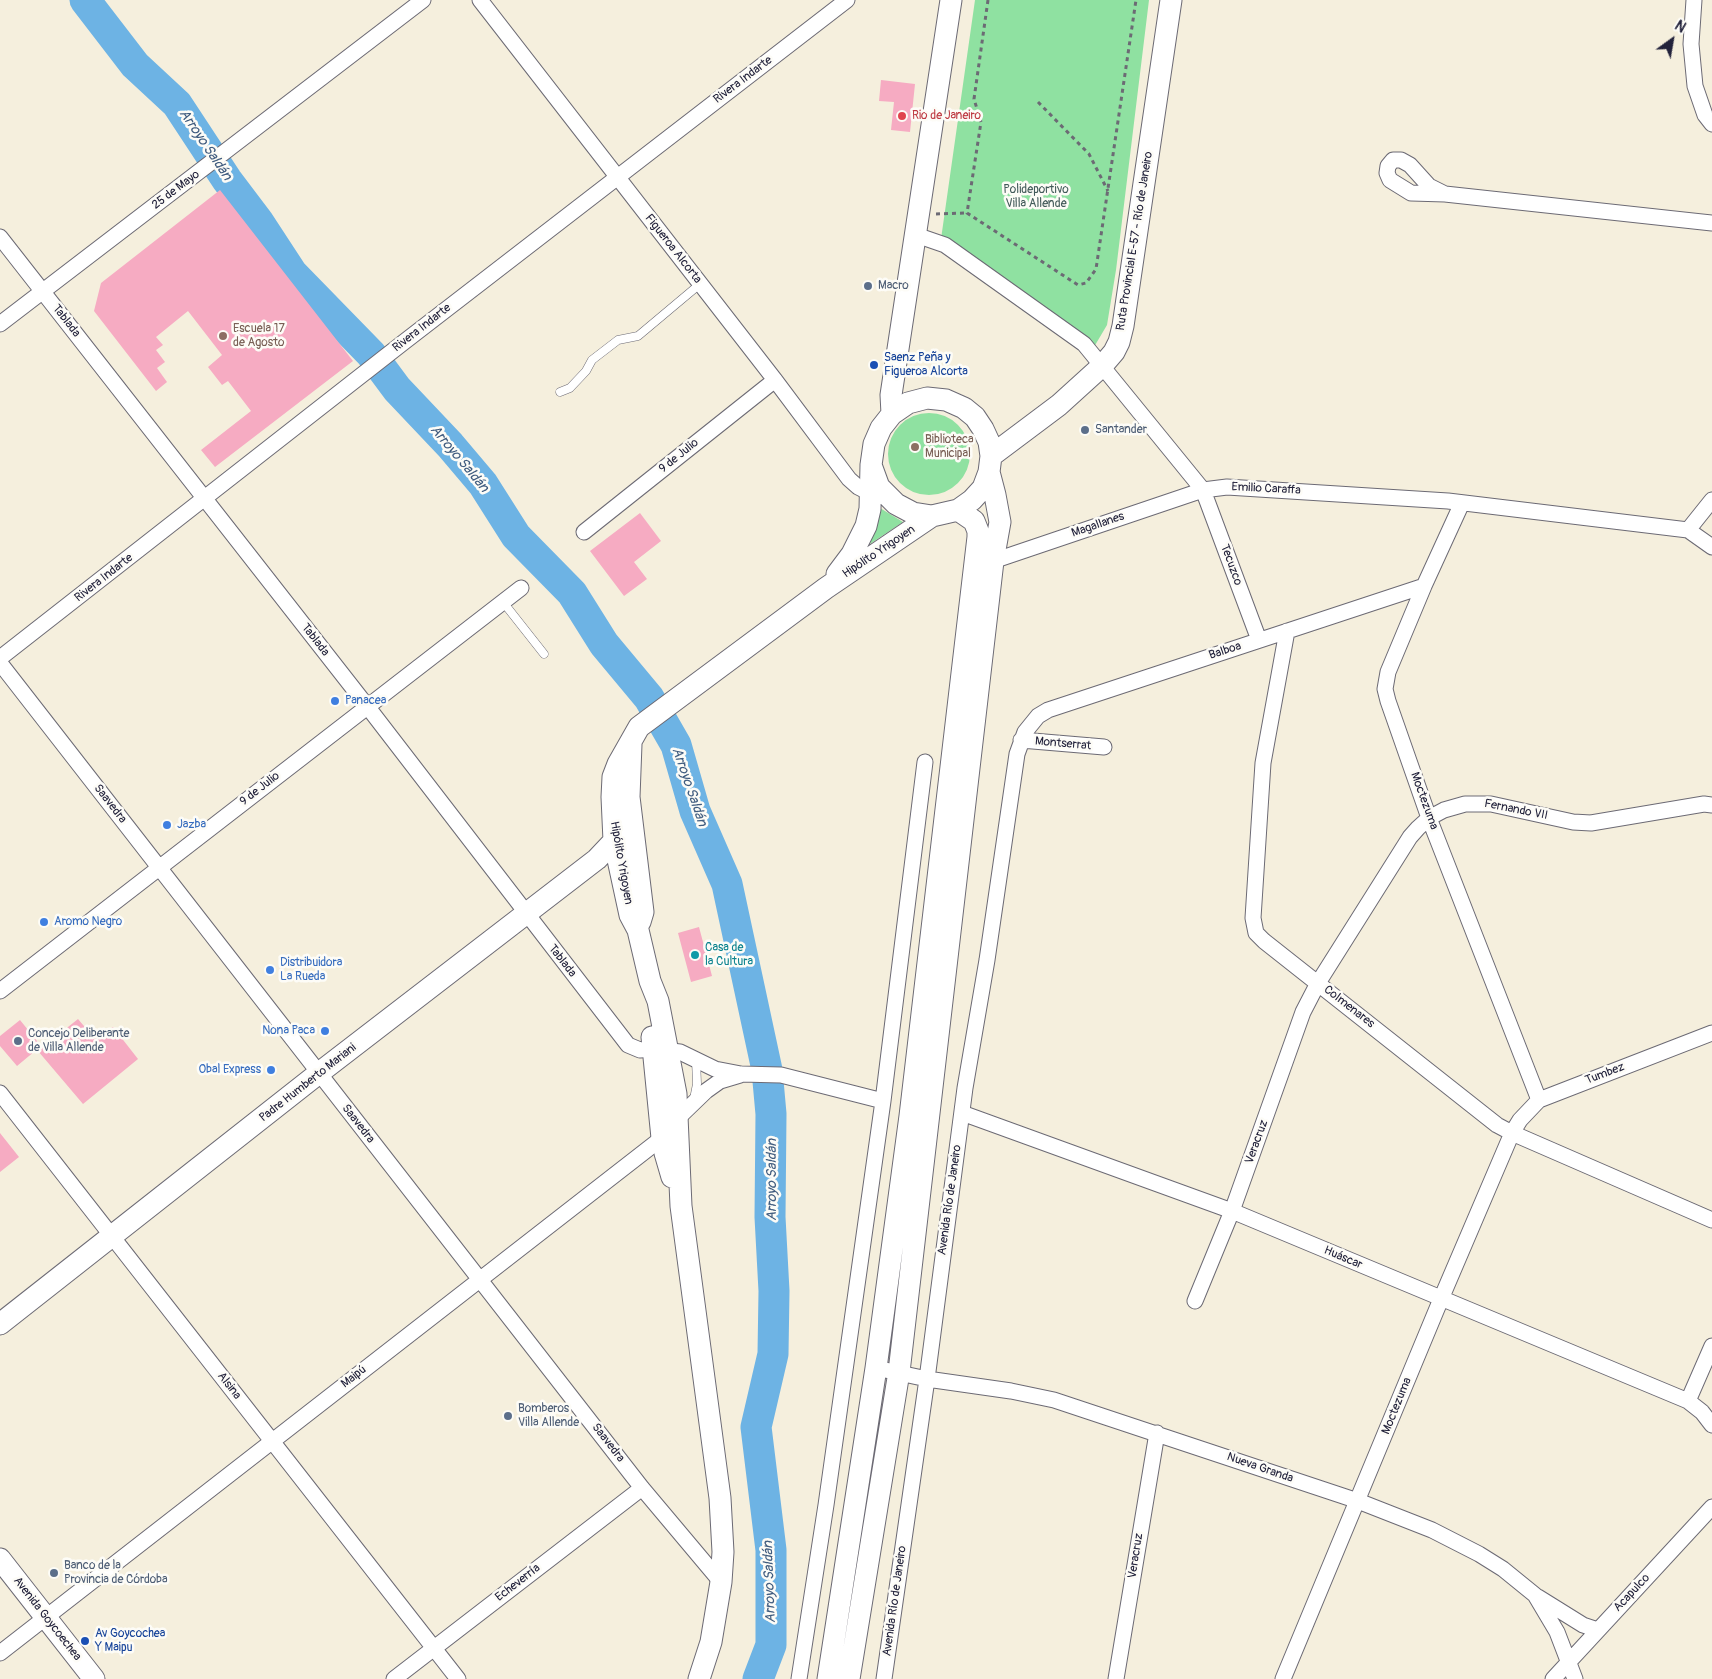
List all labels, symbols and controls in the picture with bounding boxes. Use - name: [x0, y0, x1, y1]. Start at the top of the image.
- north arrow: [1647, 15, 1697, 65]
- text: N: [1672, 17, 1689, 37]
- street label: Rivera Indarte: [711, 53, 775, 107]
- water label: Arroyo Saldán: [175, 106, 235, 184]
- place label: Rio de Janeiro: [912, 109, 981, 123]
- marker: Rio de Janeiro: [896, 110, 908, 122]
- street label: Ruta Provincial E-57 - Río de Janeiro: [1114, 150, 1156, 332]
- street label: 25 de Mayo: [149, 167, 203, 213]
- park label: Polideportivo Villa Allende: [1003, 183, 1069, 211]
- street label: Figueroa Alcorta: [641, 212, 705, 286]
- place label: Macro: [878, 279, 909, 293]
- marker: Macro: [862, 280, 874, 292]
- street label: Rivera Indarte: [390, 301, 454, 355]
- street label: Tablada: [49, 302, 83, 340]
- place label: Escuela 17 de Agosto: [233, 322, 285, 350]
- marker: Escuela 17 de Agosto: [217, 330, 229, 342]
- place label: Saenz Peña y Figueroa Alcorta: [884, 351, 968, 379]
- marker: Saenz Peña y Figueroa Alcorta: [868, 359, 880, 371]
- water label: Arroyo Saldán: [426, 422, 492, 496]
- place label: Santander: [1095, 423, 1147, 437]
- marker: Santander: [1079, 424, 1091, 436]
- place label: Biblioteca Municipal: [925, 433, 974, 461]
- street label: 9 de Julio: [656, 436, 702, 476]
- marker: Biblioteca Municipal: [909, 441, 921, 453]
- street label: Emilio Caraffa: [1231, 480, 1301, 498]
- street label: Magallanes: [1070, 509, 1126, 541]
- street label: Hipólito Yrigoyen: [840, 522, 918, 582]
- street label: Tecuzco: [1217, 542, 1245, 588]
- street label: Rivera Indarte: [72, 551, 136, 605]
- street label: Tablada: [298, 621, 332, 659]
- street label: Balboa: [1207, 639, 1243, 663]
- place label: Panacea: [345, 694, 386, 708]
- marker: Panacea: [329, 695, 341, 707]
- street label: Montserrat: [1034, 734, 1092, 754]
- water label: Arroyo Saldán: [668, 745, 710, 829]
- street label: 9 de Julio: [237, 769, 283, 809]
- street label: Moctezuma: [1407, 770, 1441, 832]
- street label: Saavedra: [90, 782, 130, 826]
- street label: Fernando VII: [1483, 797, 1549, 823]
- place label: Jazba: [177, 818, 206, 832]
- marker: Jazba: [161, 819, 173, 831]
- street label: Hipólito Yrigoyen: [607, 820, 635, 906]
- place label: Aromo Negro: [54, 915, 122, 929]
- marker: Aromo Negro: [38, 916, 50, 928]
- place label: Casa de la Cultura: [705, 941, 753, 969]
- street label: Tablada: [545, 942, 579, 980]
- marker: Casa de la Cultura: [689, 949, 701, 961]
- place label: Distribuidora La Rueda: [280, 956, 342, 984]
- marker: Distribuidora La Rueda: [264, 964, 276, 976]
- street label: Colmenares: [1321, 983, 1377, 1031]
- place label: Nona Paca: [262, 1024, 315, 1038]
- marker: Nona Paca: [319, 1025, 331, 1037]
- place label: Concejo Deliberante de Villa Allende: [28, 1027, 130, 1055]
- marker: Concejo Deliberante de Villa Allende: [12, 1035, 24, 1047]
- street label: Padre Humberto Mariani: [257, 1041, 359, 1125]
- street label: Tumbez: [1583, 1060, 1627, 1088]
- place label: Obal Express: [198, 1063, 261, 1077]
- marker: Obal Express: [265, 1064, 277, 1076]
- street label: Saavedra: [338, 1102, 378, 1146]
- street label: Veracruz: [1242, 1118, 1272, 1166]
- water label: Arroyo Saldán: [764, 1139, 780, 1221]
- street label: Avenida Río de Janeiro: [935, 1144, 965, 1256]
- street label: Huáscar: [1322, 1243, 1364, 1273]
- street label: Maipú: [338, 1363, 370, 1391]
- street label: Alsina: [214, 1370, 244, 1402]
- street label: Moctezuma: [1379, 1375, 1415, 1437]
- place label: Bomberos Villa Allende: [518, 1402, 579, 1430]
- marker: Bomberos Villa Allende: [502, 1410, 514, 1422]
- street label: Saavedra: [588, 1421, 628, 1465]
- street label: Nueva Granda: [1225, 1450, 1295, 1486]
- street label: Veracruz: [1125, 1532, 1147, 1580]
- water label: Arroyo Saldán: [760, 1541, 780, 1623]
- street label: Avenida Río de Janeiro: [880, 1545, 910, 1657]
- place label: Banco de la Provincia de Córdoba: [64, 1559, 168, 1587]
- street label: Echeverría: [493, 1561, 543, 1605]
- marker: Banco de la Provincia de Córdoba: [48, 1567, 60, 1579]
- street label: Acapulco: [1611, 1571, 1653, 1615]
- street label: Avenida Goycoechea: [10, 1574, 84, 1664]
- place label: Av Goycochea Y Maipu: [95, 1627, 165, 1655]
- marker: Av Goycochea Y Maipu: [79, 1635, 91, 1647]

